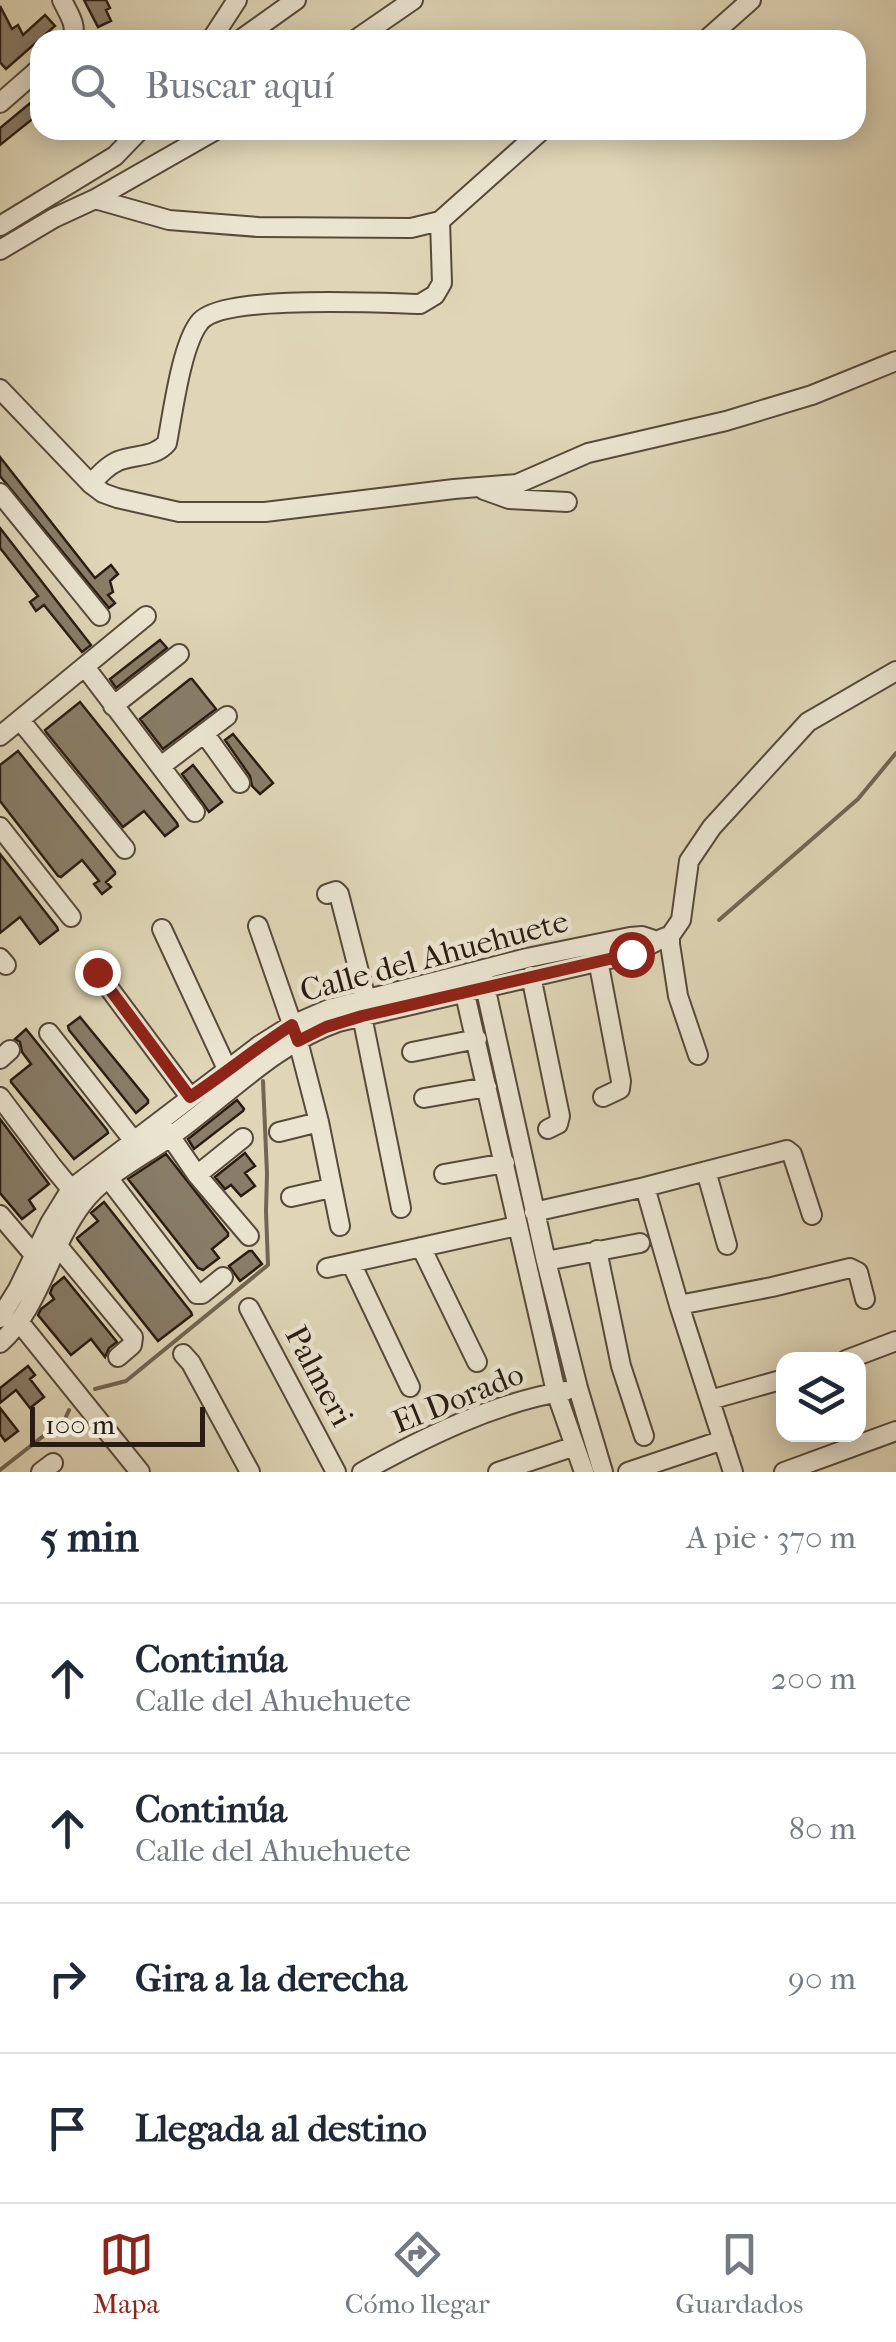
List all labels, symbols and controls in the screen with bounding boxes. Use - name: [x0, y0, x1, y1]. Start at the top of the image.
- search box: [30, 30, 866, 140]
- icon: search: [65, 58, 120, 113]
- text: Buscar aquí: [145, 63, 334, 108]
- street label: Calle del Ahuehuete: [296, 902, 572, 1010]
- route start: [609, 932, 655, 978]
- route end: [75, 950, 121, 996]
- street label: Palmeri: [277, 1320, 361, 1433]
- map controls: [776, 1352, 866, 1442]
- button: layers: [776, 1352, 866, 1442]
- street label: El Dorado: [387, 1355, 529, 1441]
- scale bar: [30, 1402, 205, 1446]
- text: 100 m: [45, 1408, 115, 1441]
- text: 5 min: [40, 1513, 139, 1562]
- text: A pie · 370 m: [686, 1519, 856, 1556]
- text: Continúa: [135, 1637, 287, 1682]
- icon: ahead: [40, 1651, 95, 1706]
- text: 200 m: [771, 1660, 856, 1697]
- text: Calle del Ahuehuete: [135, 1682, 411, 1719]
- text: Continúa: [135, 1787, 287, 1832]
- icon: ahead: [40, 1801, 95, 1856]
- text: 80 m: [789, 1810, 856, 1847]
- text: Calle del Ahuehuete: [135, 1832, 411, 1869]
- icon: right: [40, 1951, 95, 2006]
- text: Gira a la derecha: [135, 1956, 407, 2001]
- text: 90 m: [788, 1960, 856, 1997]
- icon: arrive: [40, 2101, 95, 2156]
- text: Llegada al destino: [135, 2106, 427, 2151]
- tab: Mapa: [93, 2227, 159, 2320]
- tab: Cómo llegar: [345, 2227, 490, 2320]
- tab: Guardados: [675, 2227, 803, 2320]

